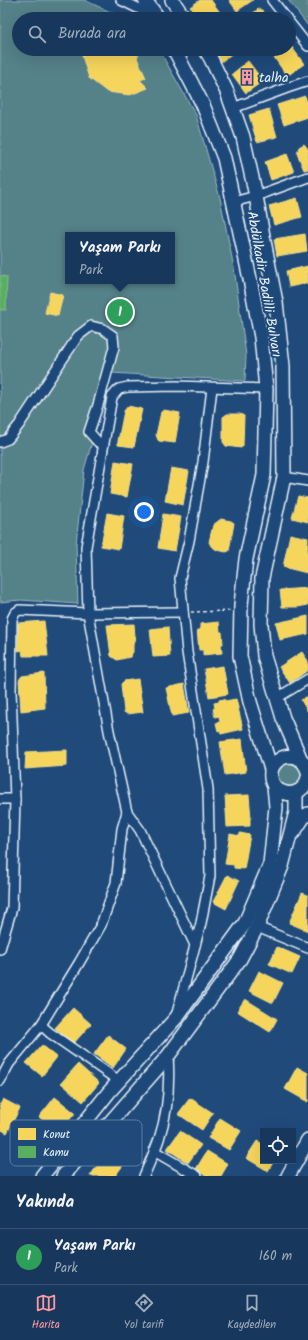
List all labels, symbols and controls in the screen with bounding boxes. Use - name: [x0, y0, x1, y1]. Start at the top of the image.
- search box: [12, 12, 296, 56]
- text: Burada ara: [58, 22, 126, 46]
- icon: search: [26, 23, 48, 45]
- place label: talha: [259, 67, 288, 89]
- building icon: talha: [238, 68, 256, 86]
- street label: Abdülkadir Badilli Bulvarı: [240, 209, 288, 359]
- popup: [65, 232, 175, 284]
- text: Yaşam Parkı: [79, 236, 161, 260]
- text: Park: [79, 260, 103, 281]
- pin: 1: [107, 297, 133, 327]
- your location: [134, 502, 154, 522]
- legend: [10, 1120, 142, 1166]
- text: Konut: [43, 1126, 71, 1144]
- map controls: [260, 1128, 296, 1164]
- button: locate: [260, 1128, 296, 1164]
- text: Kamu: [43, 1144, 69, 1162]
- text: Yakında: [16, 1189, 74, 1216]
- text: Yaşam Parkı: [54, 1234, 135, 1258]
- text: 1: [27, 1246, 31, 1267]
- text: 160 m: [259, 1246, 292, 1267]
- text: Park: [54, 1258, 78, 1279]
- tab: Harita: [32, 1292, 60, 1334]
- tab: Yol tarifi: [124, 1292, 164, 1334]
- tab: Kaydedilen: [227, 1292, 276, 1334]

